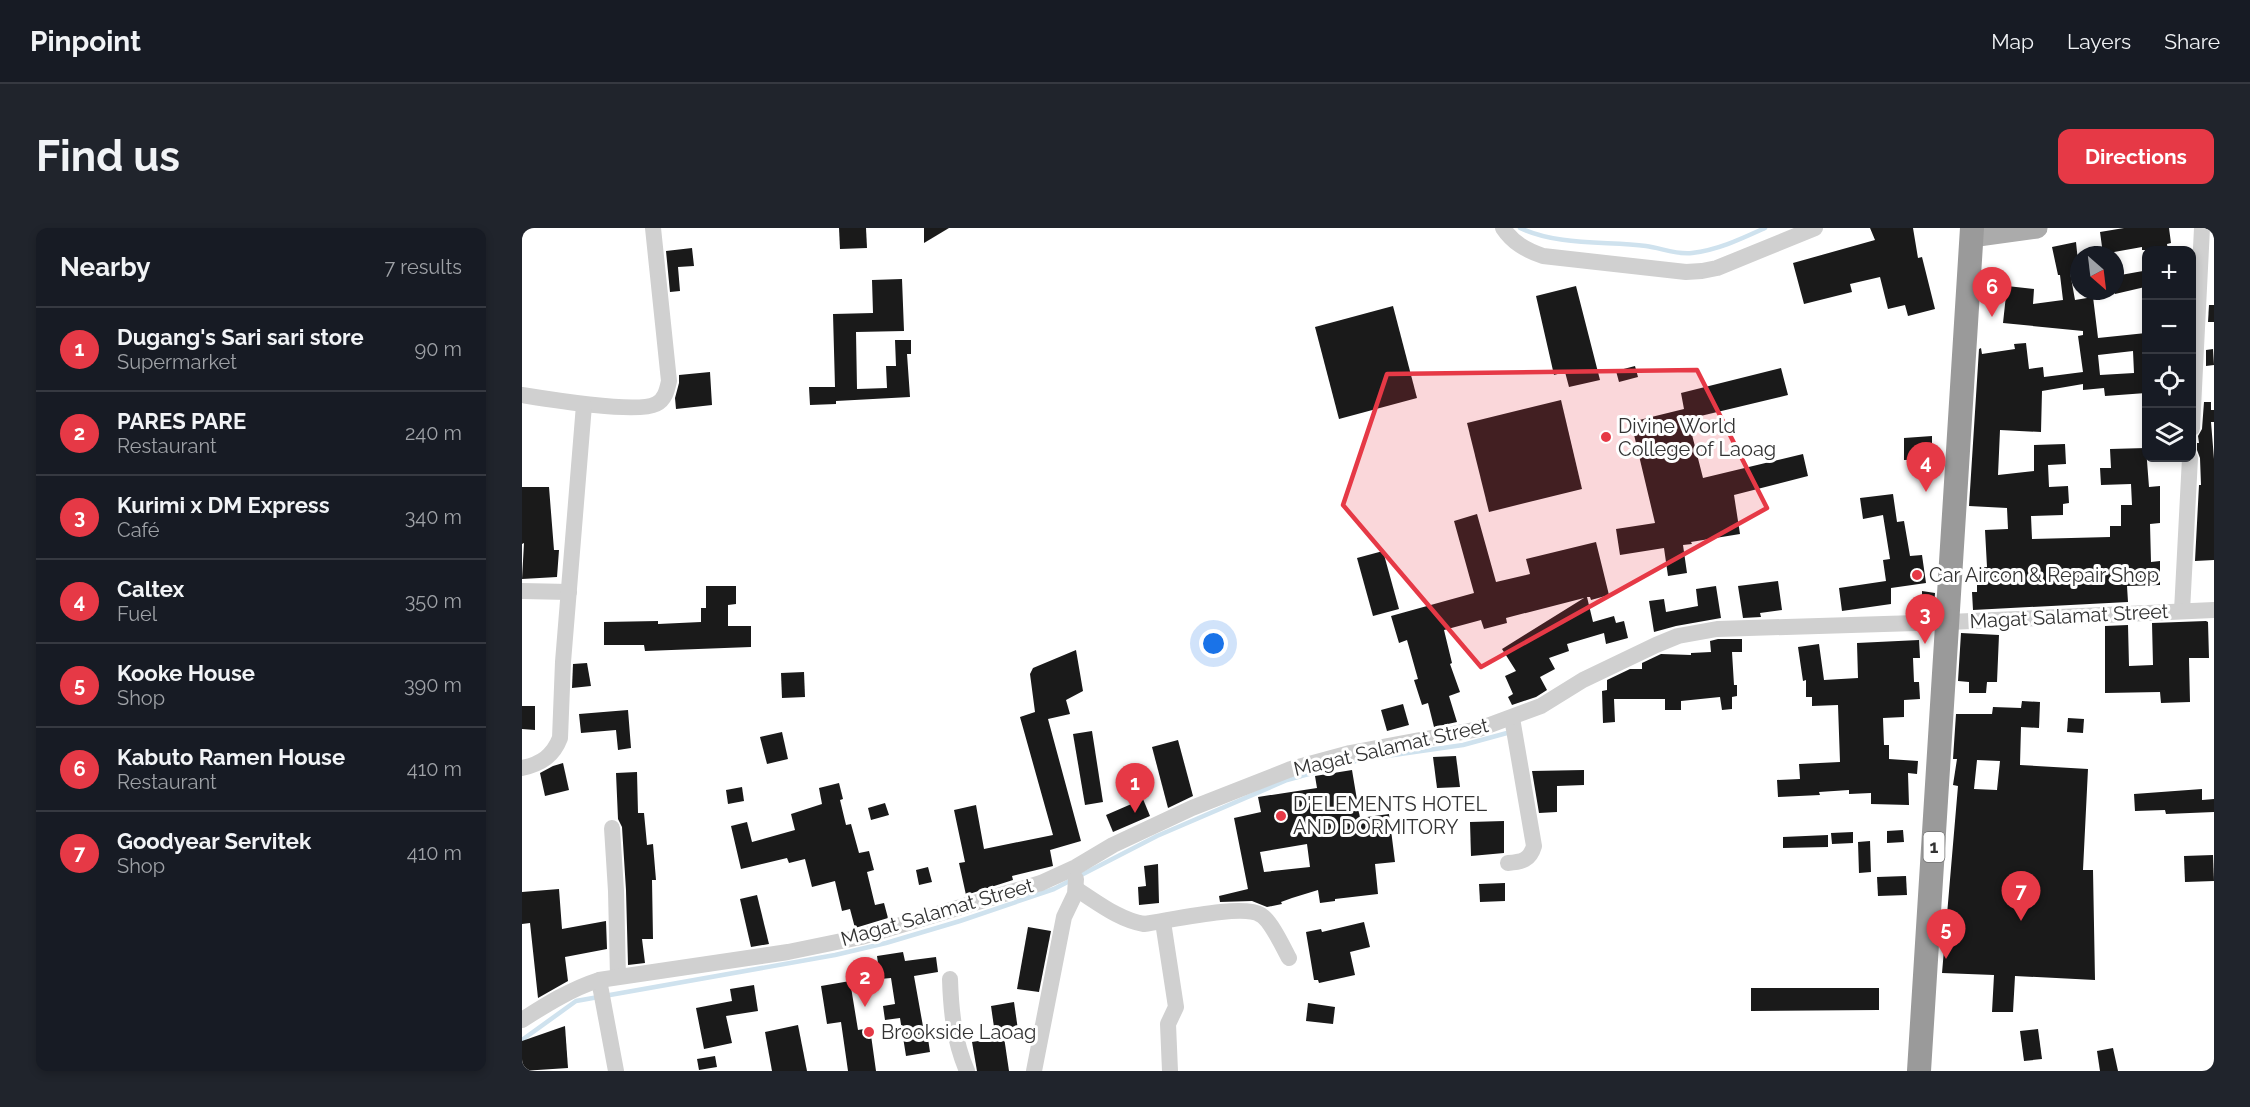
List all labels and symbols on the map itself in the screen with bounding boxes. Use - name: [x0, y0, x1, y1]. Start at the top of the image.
- north arrow: [2070, 246, 2124, 300]
- pin: 6: [1972, 268, 2012, 317]
- place label: Divine World College of Laoag: [1618, 414, 1776, 461]
- marker: Divine World College of Laoag: [1599, 430, 1613, 444]
- pin: 4: [1906, 442, 1946, 492]
- place label: Car Aircon & Repair Shop: [1929, 563, 2159, 587]
- marker: Car Aircon & Repair Shop: [1910, 568, 1924, 582]
- pin: 3: [1906, 594, 1944, 644]
- street label: Magat Salamat Street: [1969, 599, 2169, 633]
- your location: [1199, 629, 1228, 658]
- street label: Magat Salamat Street: [1291, 713, 1491, 781]
- pin: 1: [1116, 764, 1154, 813]
- place label: D'ELEMENTS HOTEL AND DORMITORY: [1293, 792, 1488, 839]
- marker: D'ELEMENTS HOTEL AND DORMITORY: [1274, 809, 1288, 823]
- road number: 1: [1924, 832, 1944, 862]
- pin: 7: [2002, 872, 2040, 921]
- street label: Magat Salamat Street: [838, 873, 1036, 951]
- pin: 5: [1926, 910, 1966, 959]
- pin: 2: [846, 958, 884, 1007]
- place label: Brookside Laoag: [881, 1020, 1036, 1044]
- marker: Brookside Laoag: [862, 1025, 876, 1039]

